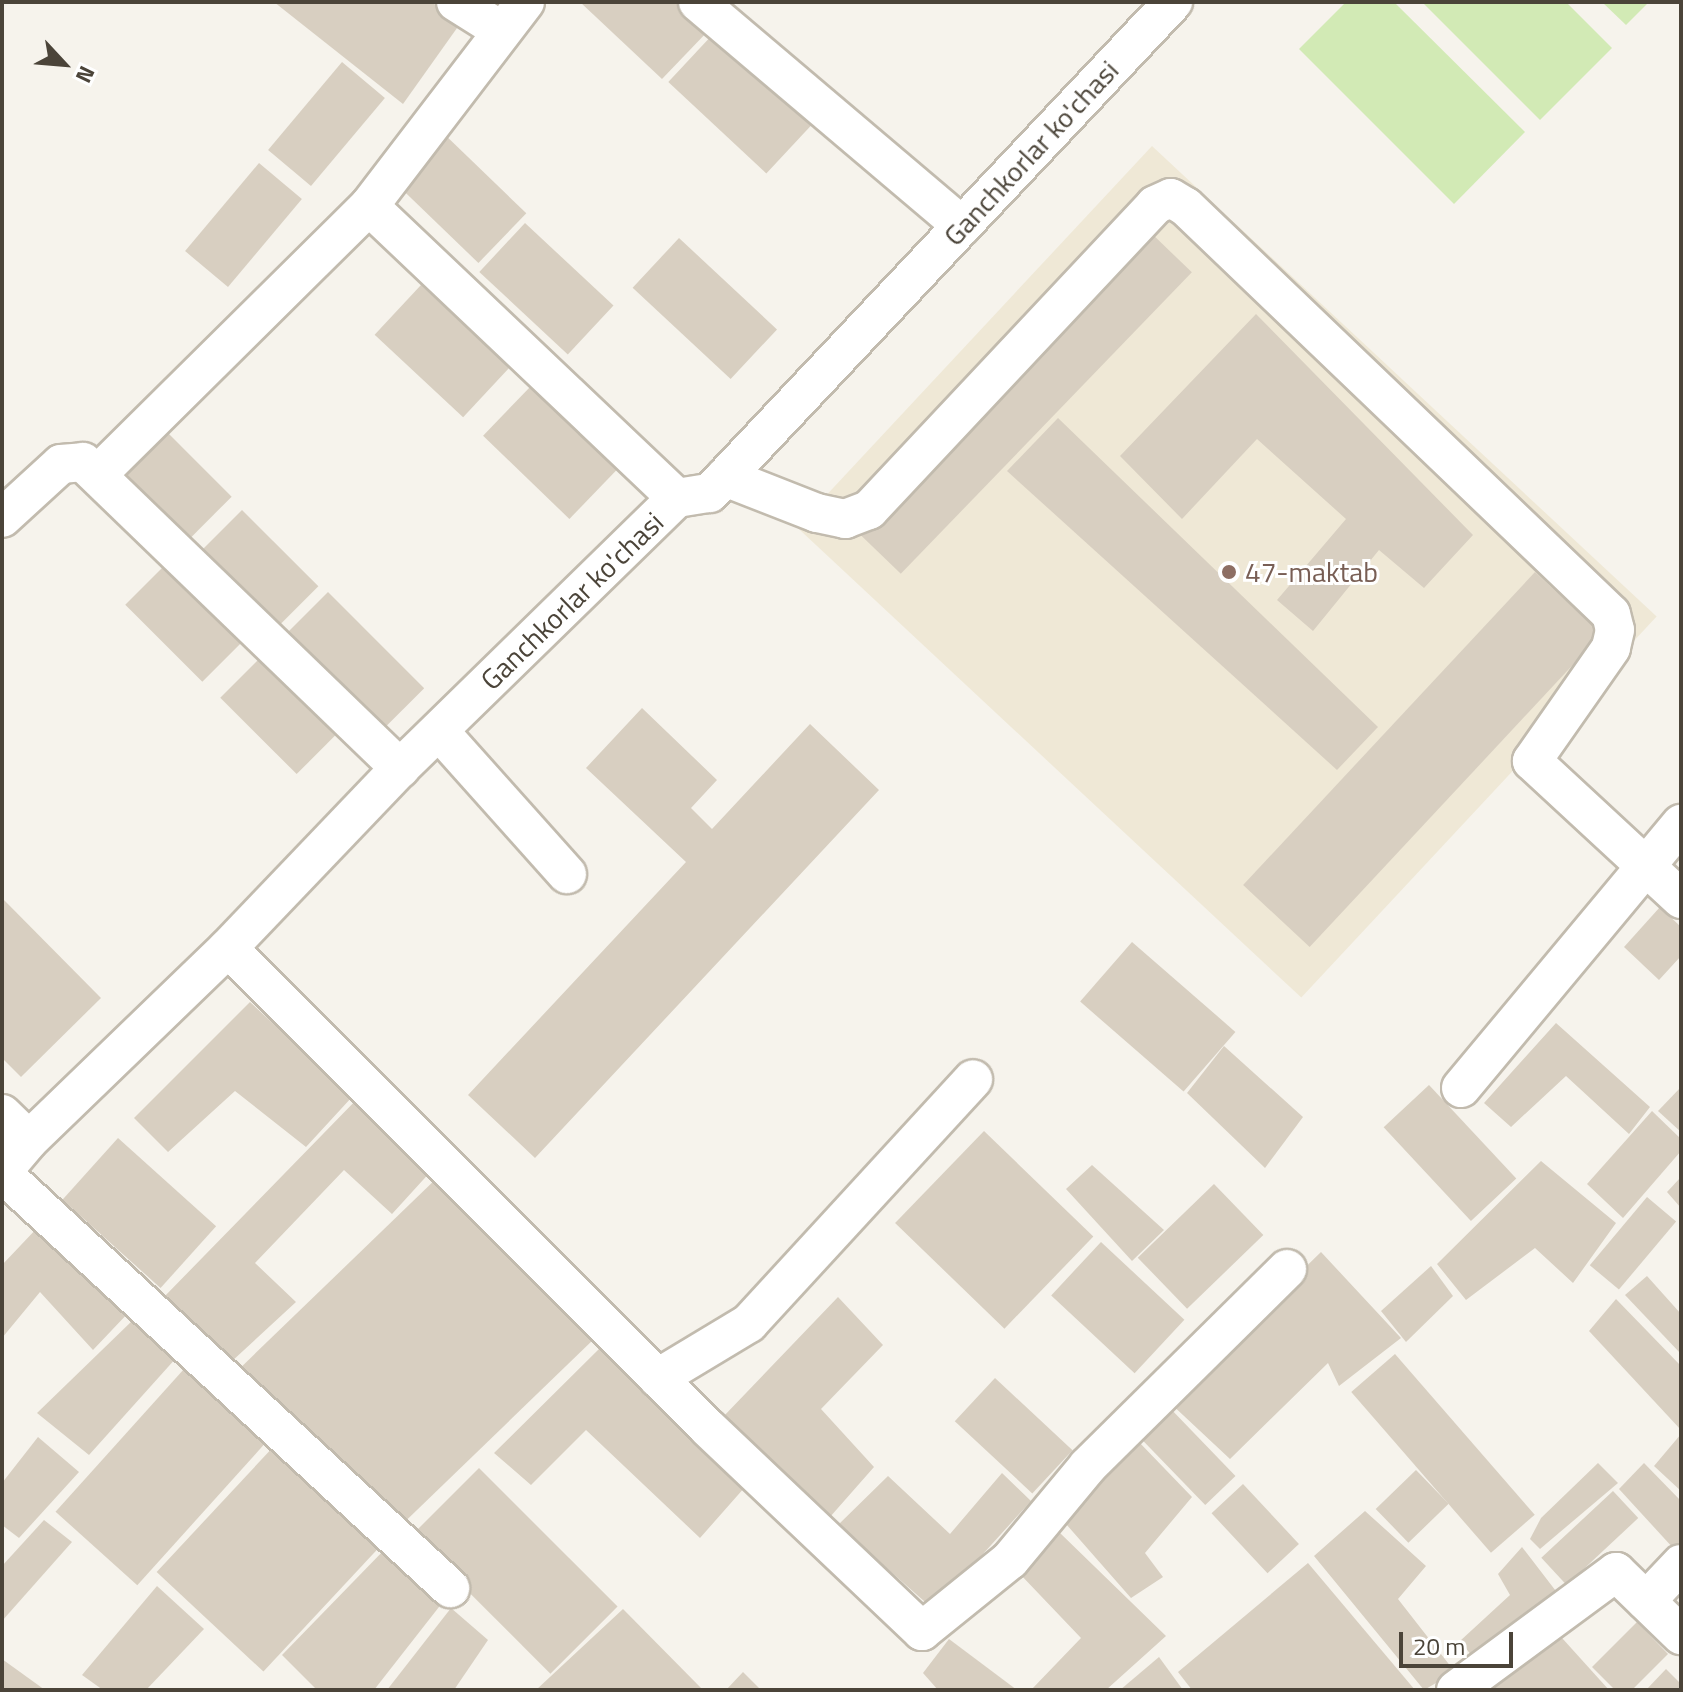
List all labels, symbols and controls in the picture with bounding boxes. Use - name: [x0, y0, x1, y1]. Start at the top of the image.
- north arrow: [24, 24, 104, 104]
- street label: Ganchkorlar ko'chasi: [937, 54, 1125, 252]
- text: N: [67, 60, 104, 89]
- street label: Ganchkorlar ko'chasi: [474, 505, 670, 697]
- place label: 47-maktab: [1245, 555, 1378, 589]
- marker: 47-maktab: [1220, 563, 1238, 581]
- scale bar: [1403, 1616, 1517, 1666]
- text: 20 m: [1413, 1628, 1465, 1664]

